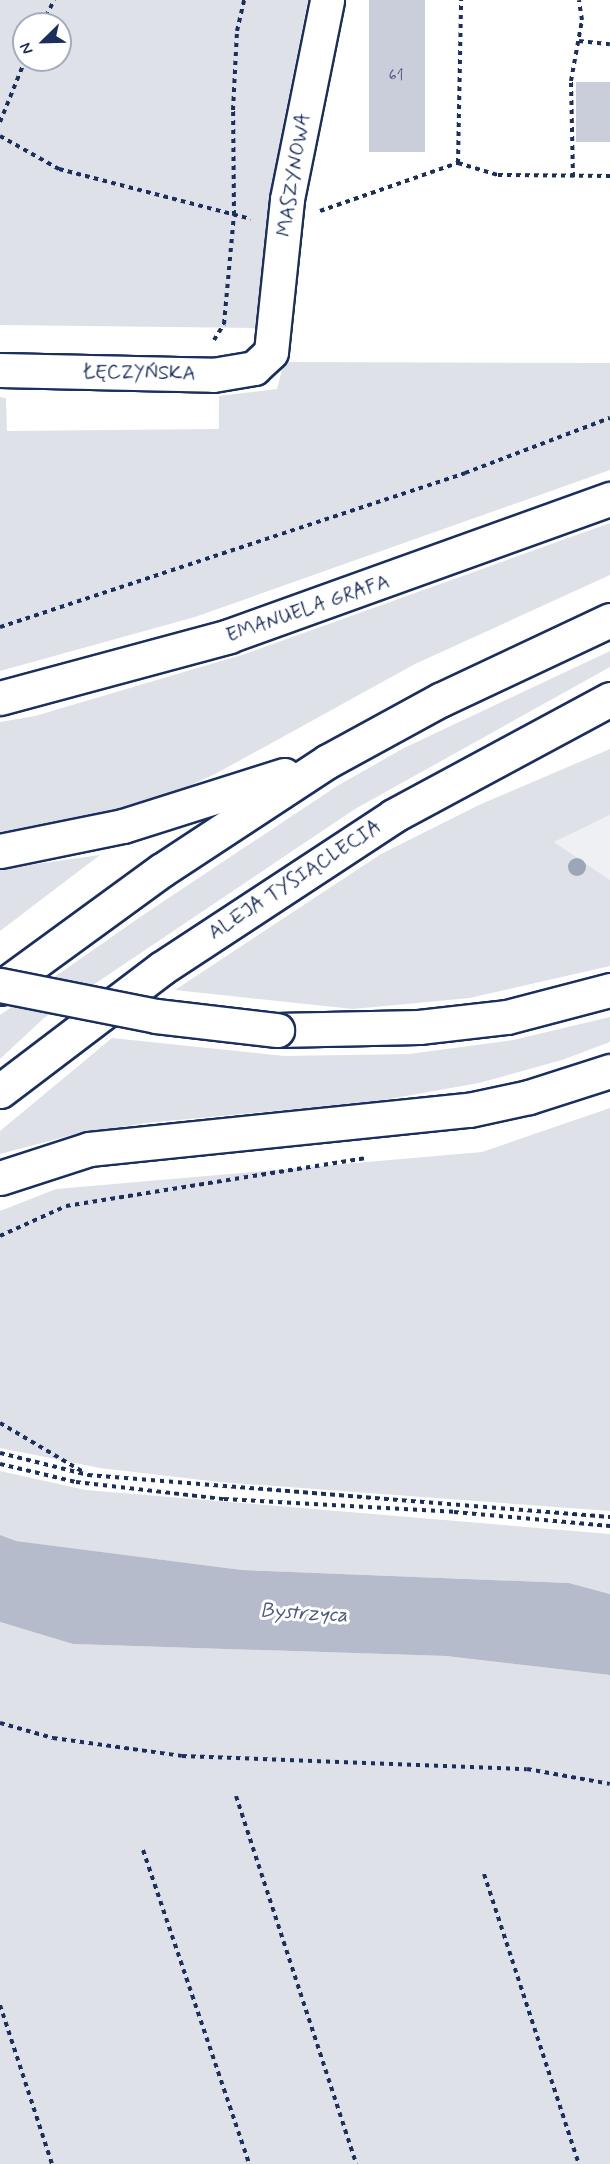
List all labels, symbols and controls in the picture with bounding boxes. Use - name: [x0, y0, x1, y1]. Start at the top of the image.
- north arrow: [12, 12, 72, 72]
- text: N: [15, 39, 39, 57]
- house number: 61: [388, 66, 404, 86]
- street label: MASZYNOWA: [272, 111, 316, 239]
- street label: ŁĘCZYŃSKA: [82, 360, 196, 386]
- street label: EMANUELA GRAFA: [223, 570, 393, 648]
- street label: ALEJA TYSIĄCLECIA: [205, 816, 385, 944]
- water label: Bystrzyca: [260, 1598, 348, 1628]

